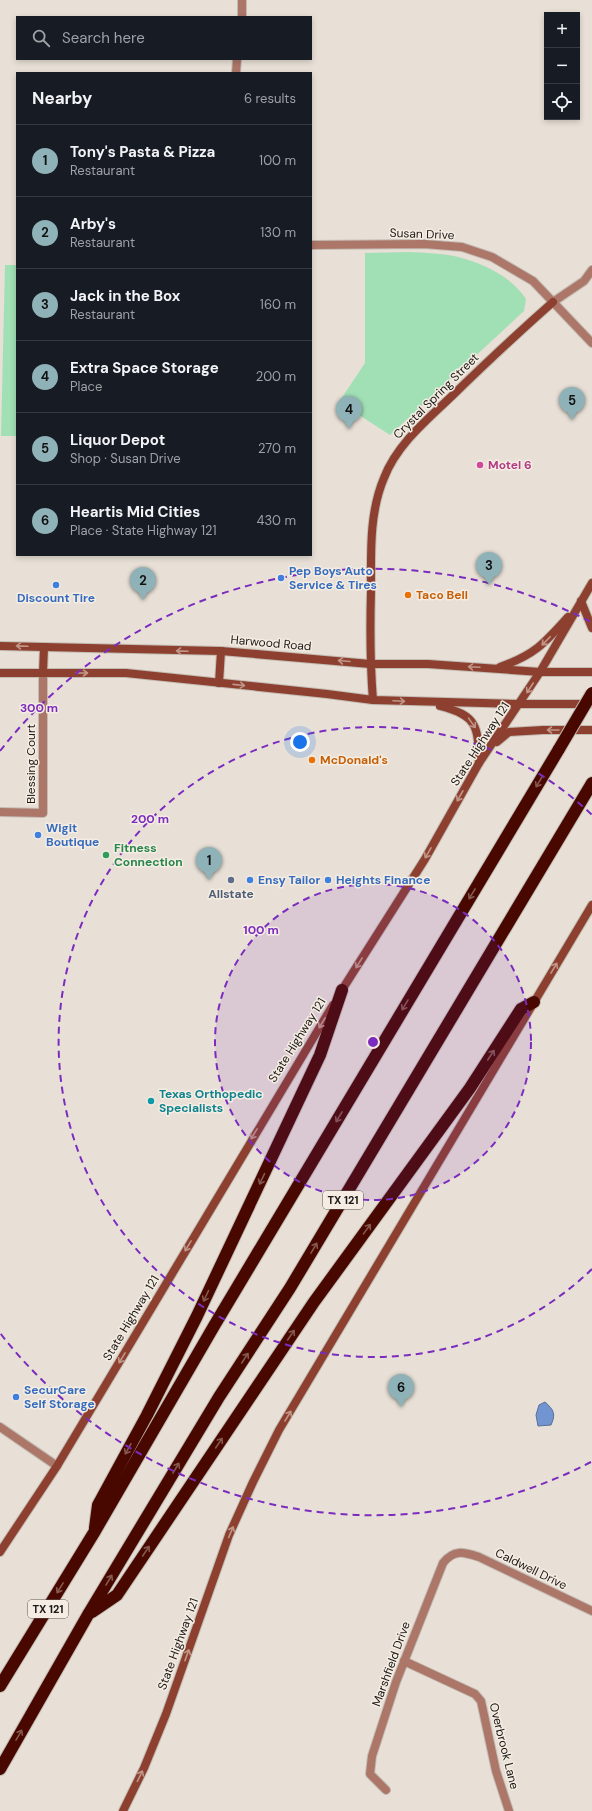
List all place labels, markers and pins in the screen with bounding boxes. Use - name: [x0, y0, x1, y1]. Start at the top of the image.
- pin: 5: [559, 387, 585, 420]
- pin: 4: [336, 396, 362, 429]
- place label: Motel 6: [488, 457, 532, 473]
- marker: Motel 6: [475, 460, 485, 470]
- pin: 3: [476, 552, 502, 585]
- place label: Pep Boys Auto Service & Tires: [289, 563, 377, 593]
- pin: 2: [130, 567, 156, 600]
- marker: Pep Boys Auto Service & Tires: [276, 573, 286, 583]
- marker: Discount Tire: [51, 580, 61, 590]
- place label: Taco Bell: [416, 587, 468, 603]
- place label: Discount Tire: [17, 590, 95, 606]
- marker: Taco Bell: [403, 590, 413, 600]
- place label: McDonald's: [320, 752, 388, 768]
- marker: McDonald's: [307, 755, 317, 765]
- place label: Wigit Boutique: [46, 820, 99, 850]
- marker: Wigit Boutique: [33, 830, 43, 840]
- place label: Fitness Connection: [114, 840, 183, 870]
- pin: 1: [196, 847, 222, 880]
- marker: Fitness Connection: [101, 850, 111, 860]
- place label: Ensy Tailor: [258, 872, 321, 888]
- place label: Heights Finance: [336, 872, 430, 888]
- marker: Allstate: [226, 875, 236, 885]
- marker: Ensy Tailor: [245, 875, 255, 885]
- marker: Heights Finance: [323, 875, 333, 885]
- place label: Allstate: [208, 886, 254, 902]
- centre of rings: [366, 1035, 380, 1049]
- place label: Texas Orthopedic Specialists: [159, 1086, 263, 1116]
- marker: Texas Orthopedic Specialists: [146, 1096, 156, 1106]
- pin: 6: [388, 1374, 414, 1407]
- place label: SecurCare Self Storage: [24, 1382, 95, 1412]
- marker: SecurCare Self Storage: [11, 1392, 21, 1402]

